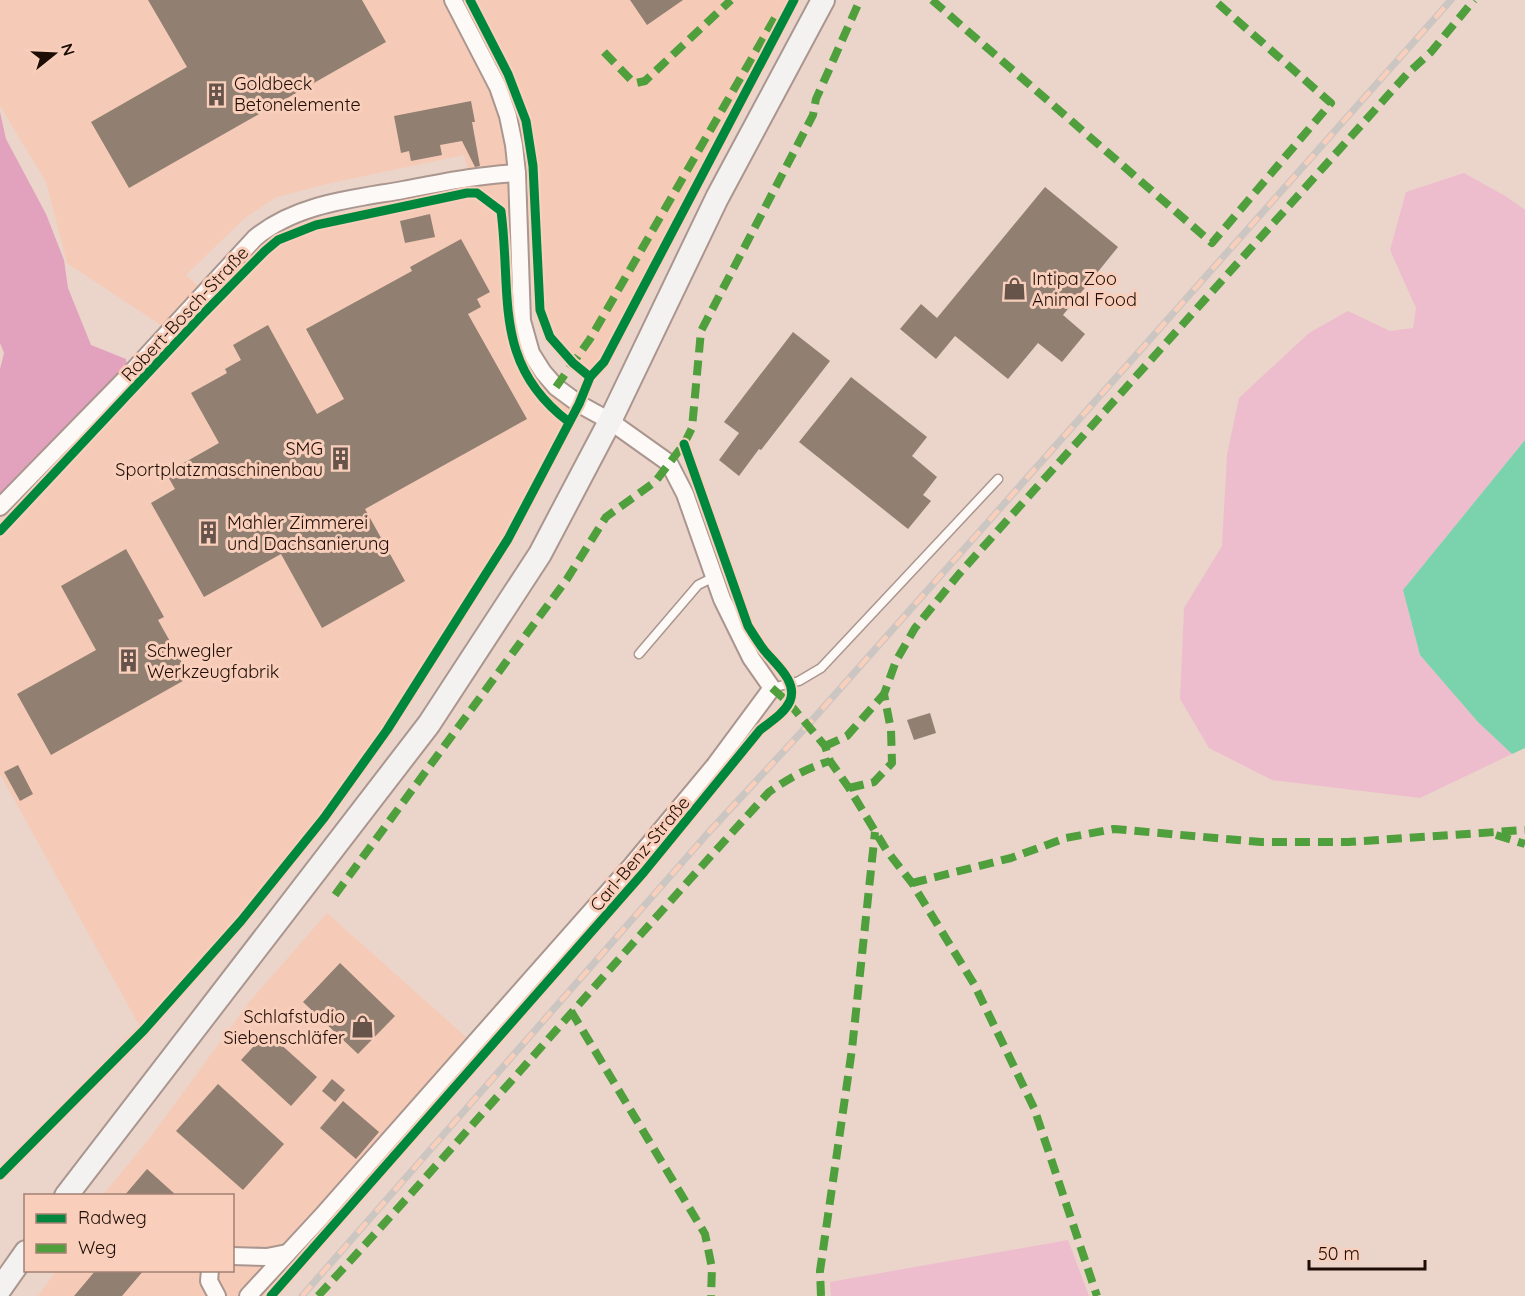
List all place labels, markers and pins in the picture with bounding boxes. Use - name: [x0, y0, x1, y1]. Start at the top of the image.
- place label: Goldbeck Betonelemente: [234, 72, 361, 116]
- building icon: Goldbeck Betonelemente: [203, 81, 229, 107]
- place label: Intipa Zoo Animal Food: [1032, 267, 1137, 311]
- shop icon: Intipa Zoo Animal Food: [1001, 276, 1027, 302]
- place label: SMG Sportplatzmaschinenbau: [115, 437, 323, 481]
- building icon: SMG Sportplatzmaschinenbau: [328, 446, 354, 472]
- place label: Mahler Zimmerei und Dachsanierung: [227, 511, 390, 555]
- building icon: Mahler Zimmerei und Dachsanierung: [196, 520, 222, 546]
- place label: Schwegler Werkzeugfabrik: [147, 639, 279, 683]
- building icon: Schwegler Werkzeugfabrik: [116, 648, 142, 674]
- place label: Schlafstudio Siebenschläfer: [223, 1005, 345, 1049]
- shop icon: Schlafstudio Siebenschläfer: [350, 1014, 376, 1040]

